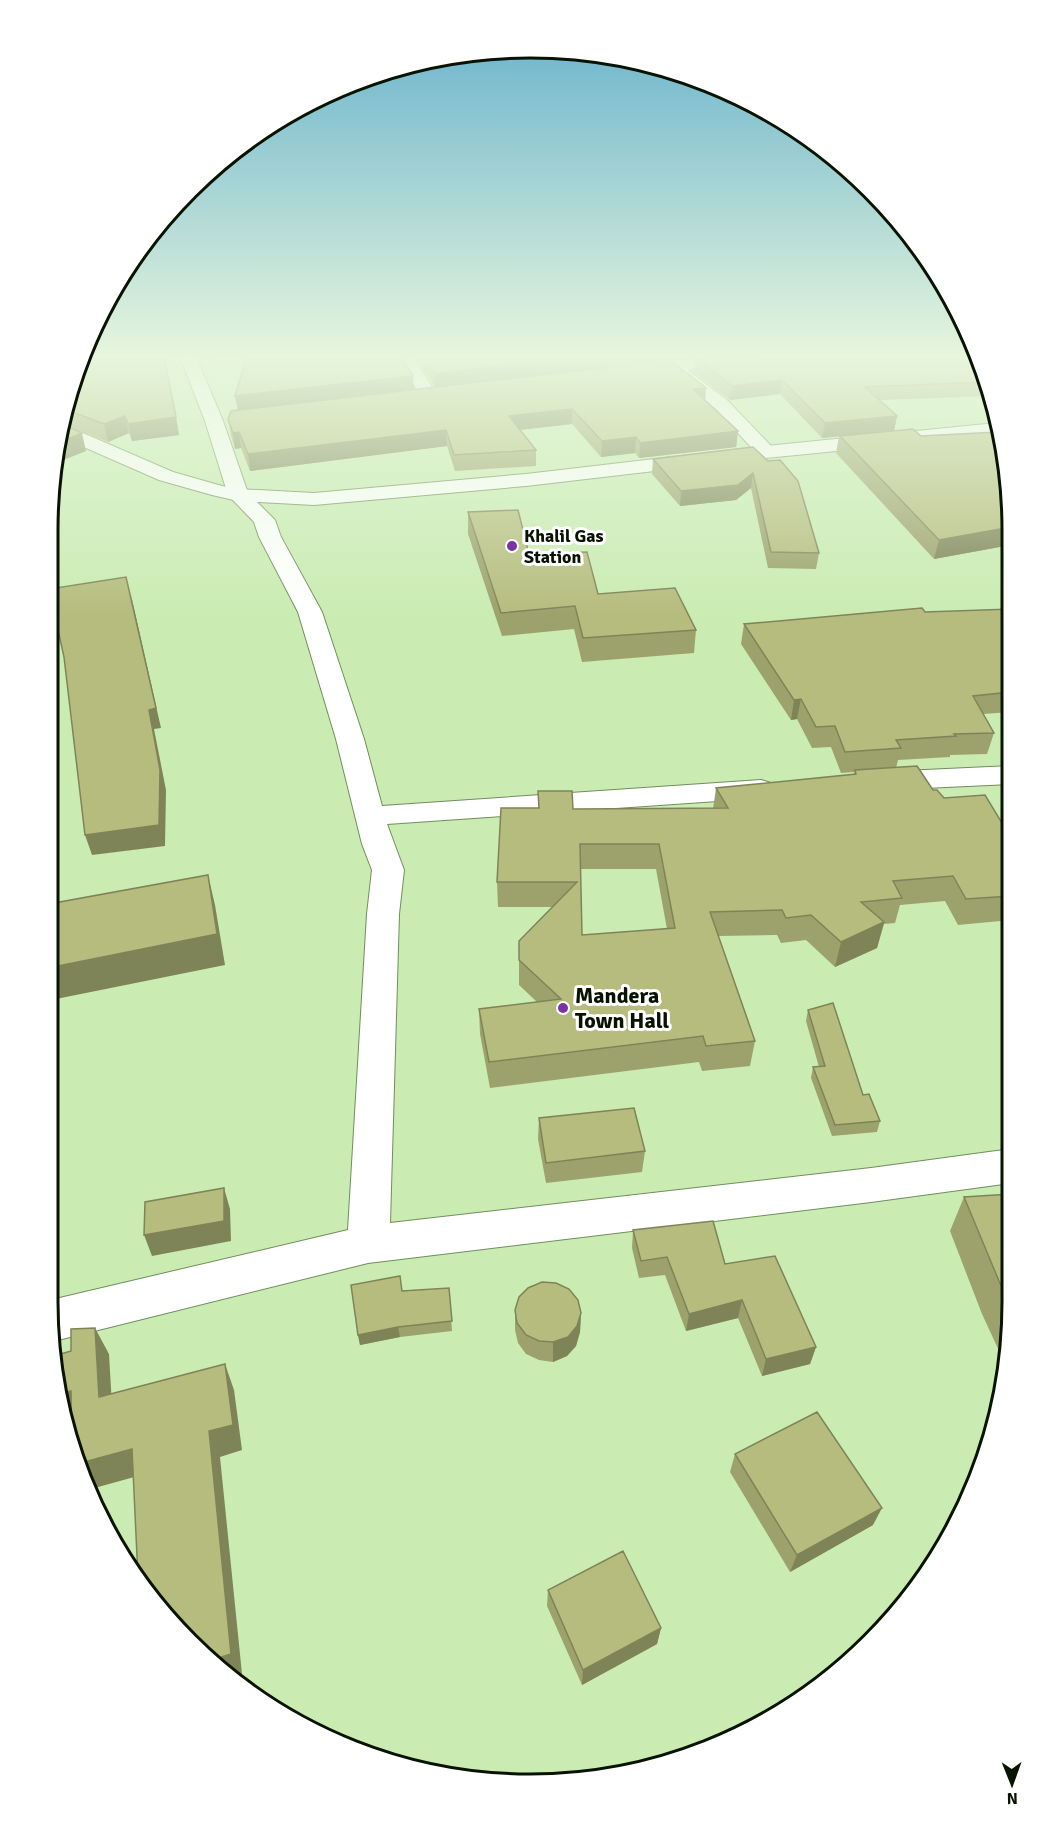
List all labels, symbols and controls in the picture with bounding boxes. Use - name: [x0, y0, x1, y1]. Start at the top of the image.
- place label: Khalil Gas Station: [524, 525, 604, 568]
- marker: Khalil Gas Station: [505, 539, 519, 553]
- place label: Mandera Town Hall: [575, 982, 669, 1034]
- marker: Mandera Town Hall: [556, 1001, 570, 1015]
- north arrow: [982, 1754, 1042, 1814]
- text: N: [1007, 1788, 1018, 1808]

